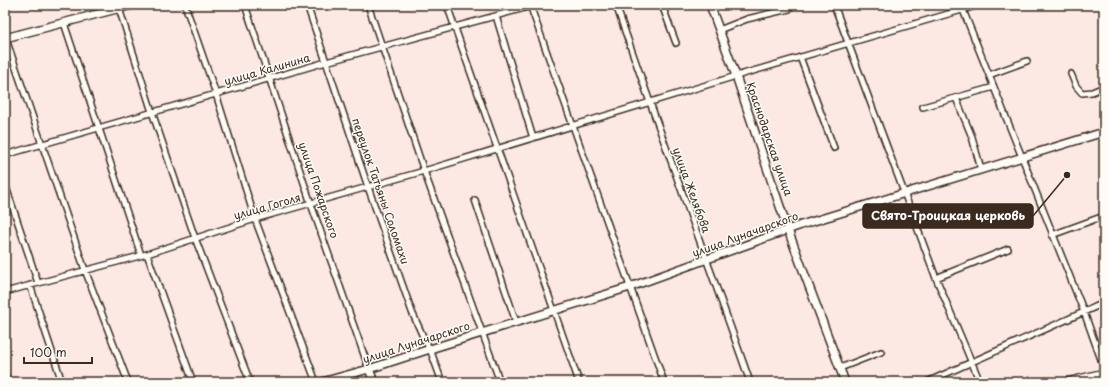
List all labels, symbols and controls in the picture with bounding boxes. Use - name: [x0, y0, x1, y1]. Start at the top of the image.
- street label: улица Калинина: [222, 49, 312, 89]
- street label: Краснодарская улица: [743, 80, 797, 198]
- street label: переулок Татьяны Соломахи: [348, 116, 414, 266]
- street label: улица Пожарского: [295, 139, 343, 241]
- street label: улица Желябова: [669, 145, 715, 235]
- street label: улица Гоголя: [231, 188, 303, 224]
- callout: Свято-Троицкая церковь: [863, 204, 1033, 228]
- text: Свято-Троицкая церковь: [871, 206, 1025, 224]
- street label: улица Луначарского: [690, 207, 800, 261]
- street label: улица Луначарского: [360, 317, 472, 367]
- scale bar: [24, 339, 92, 365]
- text: 100 m: [30, 343, 67, 361]

